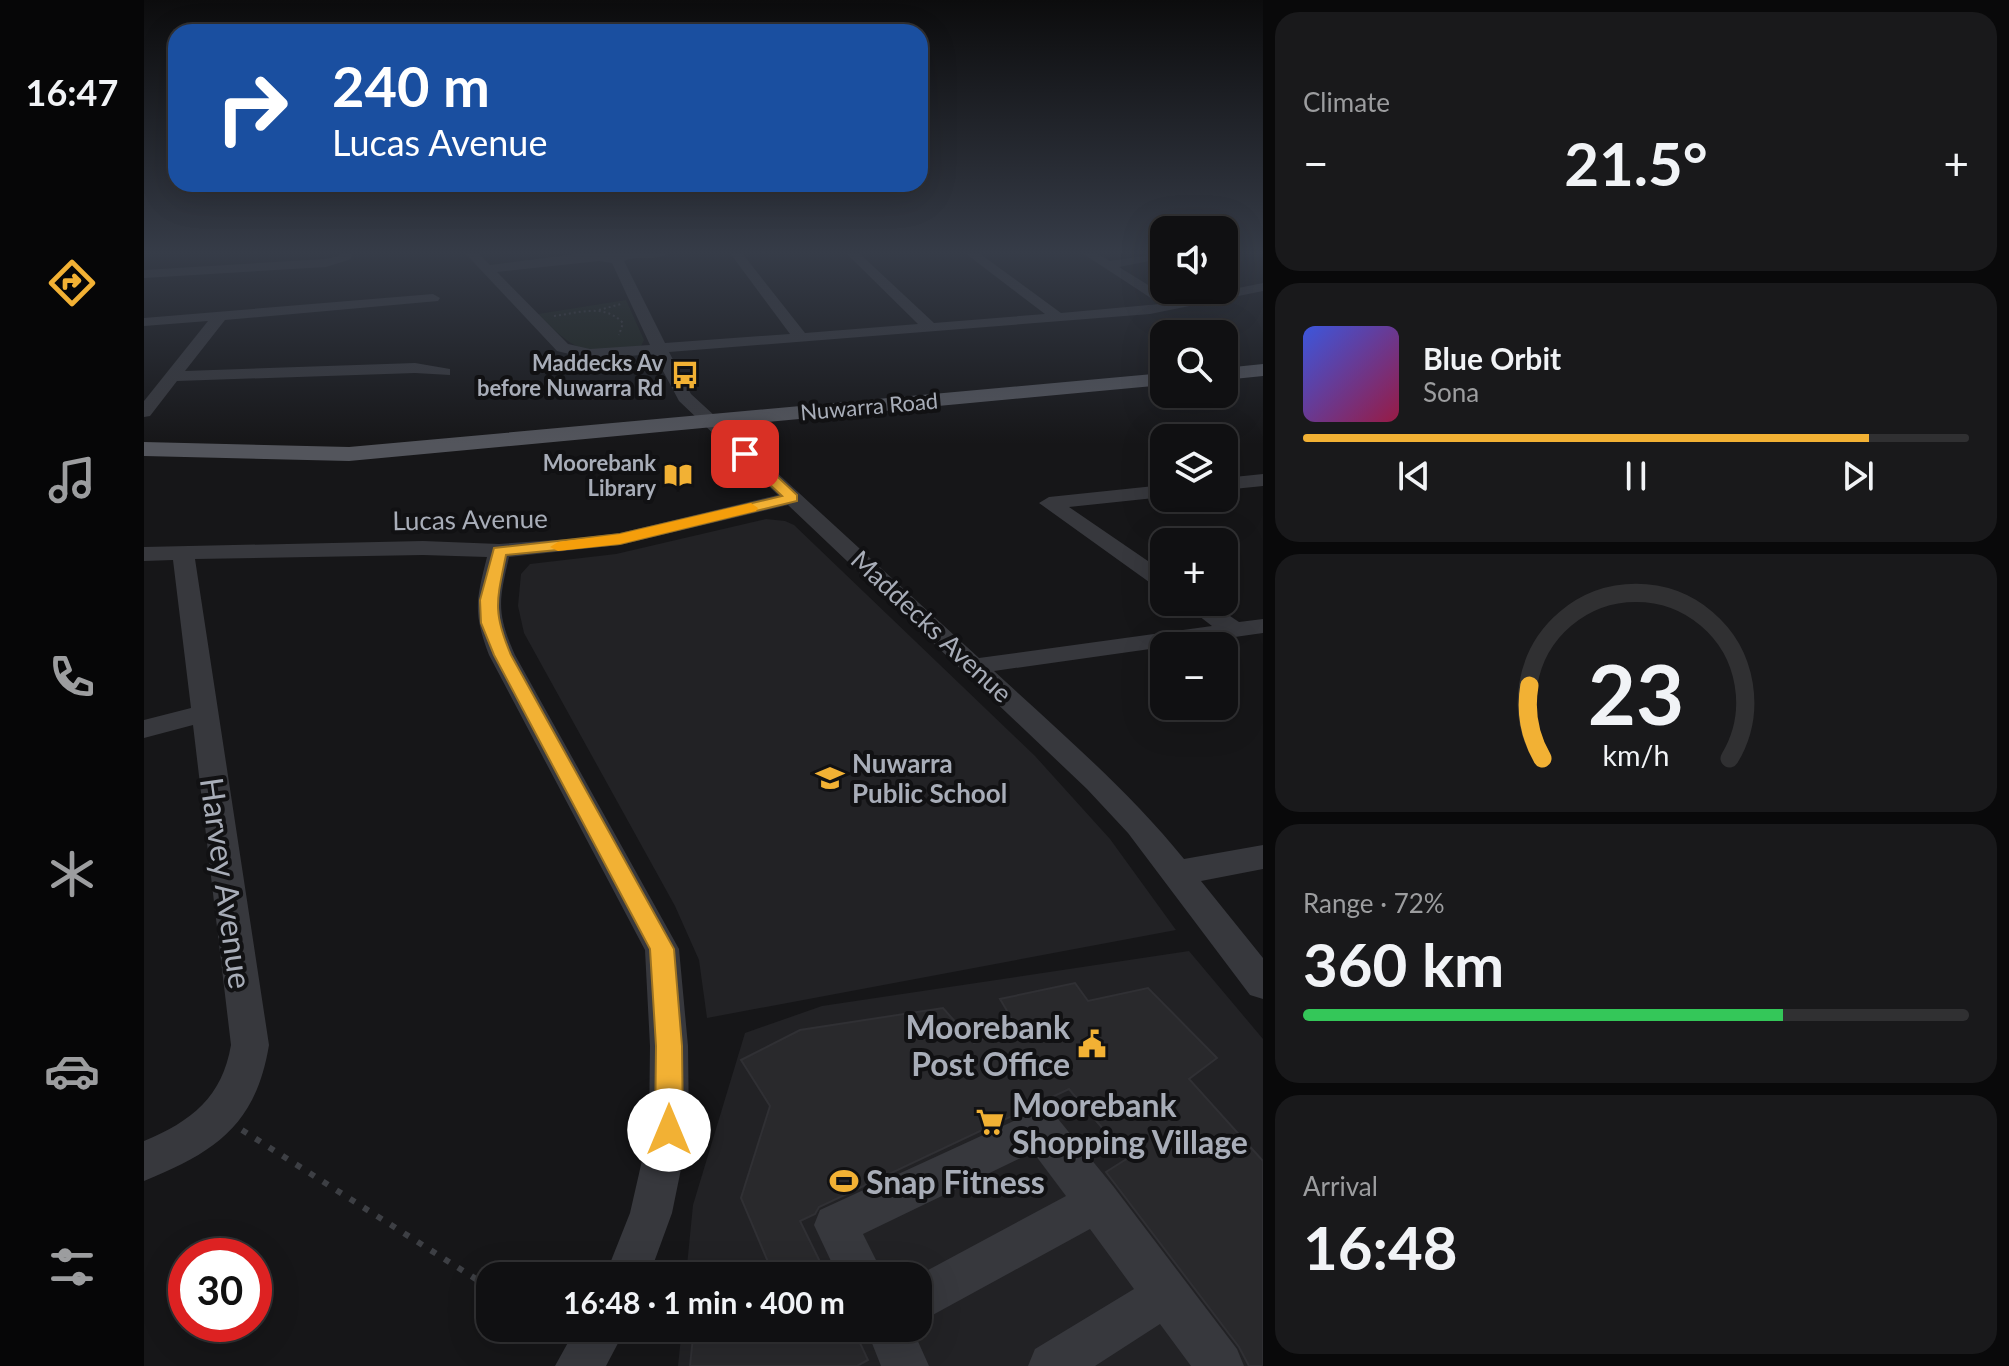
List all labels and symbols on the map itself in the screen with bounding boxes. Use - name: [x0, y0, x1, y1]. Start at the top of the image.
- place label: Maddecks Av before Nuwarra Rd: [477, 349, 663, 401]
- bus stop icon: Maddecks Av before Nuwarra Rd: [670, 360, 700, 390]
- street label: Nuwarra Road: [799, 387, 939, 425]
- pin: [711, 420, 779, 488]
- place label: Moorebank Library: [543, 449, 656, 501]
- library icon: Moorebank Library: [663, 460, 693, 490]
- street label: Lucas Avenue: [392, 502, 548, 536]
- street label: Maddecks Avenue: [845, 543, 1019, 709]
- place label: Nuwarra Public School: [852, 747, 1007, 809]
- school or university icon: Nuwarra Public School: [815, 763, 845, 793]
- street label: Harvey Avenue: [193, 775, 261, 991]
- place label: Moorebank Post Office: [905, 1007, 1071, 1083]
- public building icon: Moorebank Post Office: [1077, 1029, 1107, 1059]
- place label: Moorebank Shopping Village: [1012, 1085, 1248, 1161]
- position arrow: [627, 1088, 711, 1172]
- supermarket icon: Moorebank Shopping Village: [975, 1107, 1005, 1137]
- place label: Snap Fitness: [866, 1162, 1045, 1201]
- sports icon: Snap Fitness: [829, 1166, 859, 1196]
- speed limit sign: 30: [168, 1238, 272, 1342]

